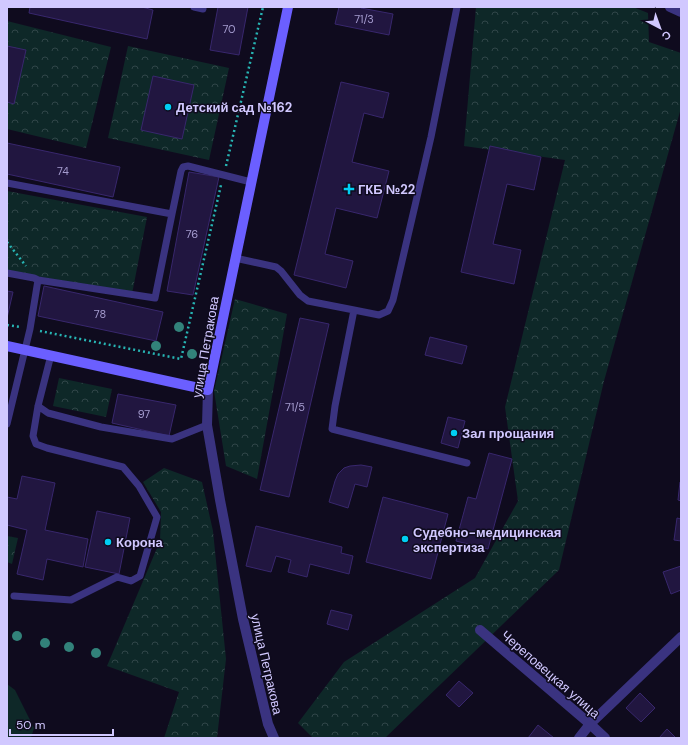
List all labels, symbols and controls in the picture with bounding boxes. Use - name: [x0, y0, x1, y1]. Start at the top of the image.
- north arrow: [640, 8, 680, 48]
- house number: 71/3: [354, 12, 374, 26]
- house number: 70: [222, 22, 236, 36]
- text: С: [659, 28, 674, 43]
- place label: Детский сад №162: [176, 99, 292, 116]
- marker: Детский сад №162: [163, 102, 173, 112]
- house number: 74: [57, 164, 69, 178]
- place label: ГКБ №22: [358, 181, 415, 198]
- marker: ГКБ №22: [343, 183, 355, 195]
- house number: 76: [186, 227, 198, 241]
- street label: улица Петракова: [188, 294, 223, 399]
- house number: 78: [94, 307, 106, 321]
- house number: 71/5: [285, 400, 305, 414]
- house number: 97: [138, 407, 150, 421]
- place label: Зал прощания: [462, 425, 554, 442]
- marker: Зал прощания: [449, 428, 459, 438]
- place label: Судебно-медицинская экспертиза: [413, 524, 561, 556]
- place label: Корона: [116, 534, 164, 551]
- marker: Судебно-медицинская экспертиза: [400, 534, 410, 544]
- marker: Корона: [103, 537, 113, 547]
- street label: улица Петракова: [247, 612, 287, 717]
- street label: Череповецкая улица: [498, 627, 604, 722]
- scale bar: [10, 711, 113, 737]
- text: 50 m: [16, 717, 45, 733]

